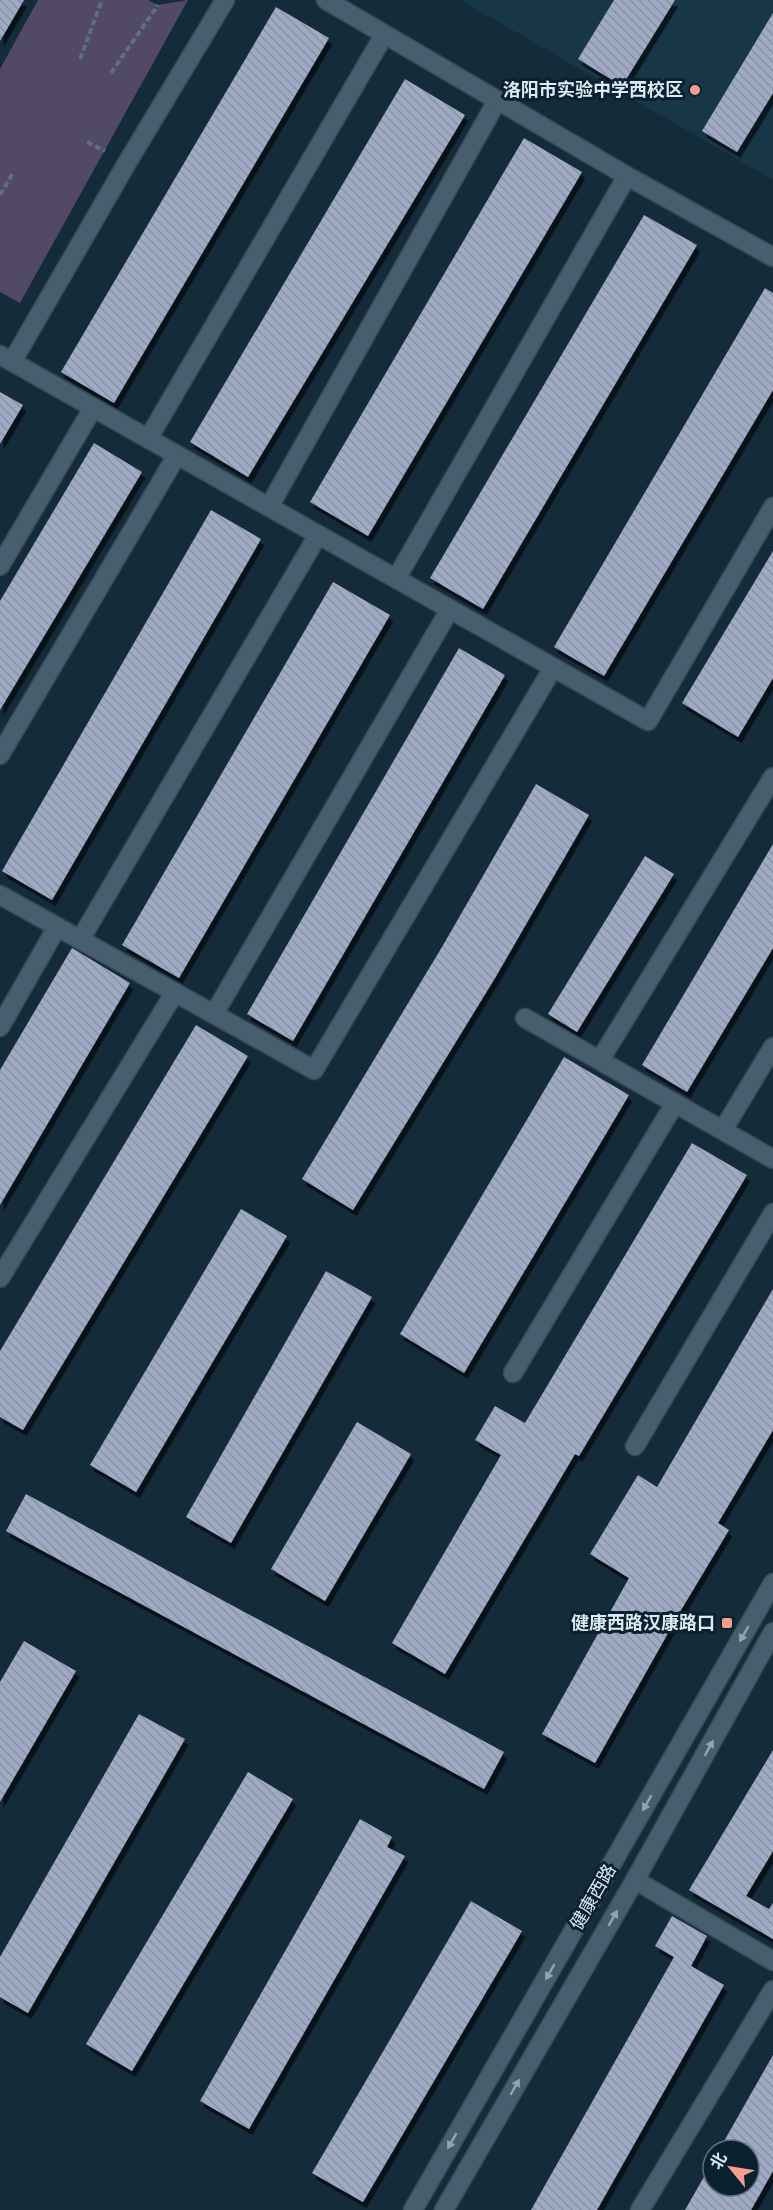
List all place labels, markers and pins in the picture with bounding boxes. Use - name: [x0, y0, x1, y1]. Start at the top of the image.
- place label: 洛阳市实验中学西校区: [503, 79, 683, 100]
- marker: 洛阳市实验中学西校区: [688, 83, 702, 97]
- place label: 健康西路汉康路口: [571, 1612, 715, 1633]
- marker: 健康西路汉康路口: [720, 1616, 734, 1630]

